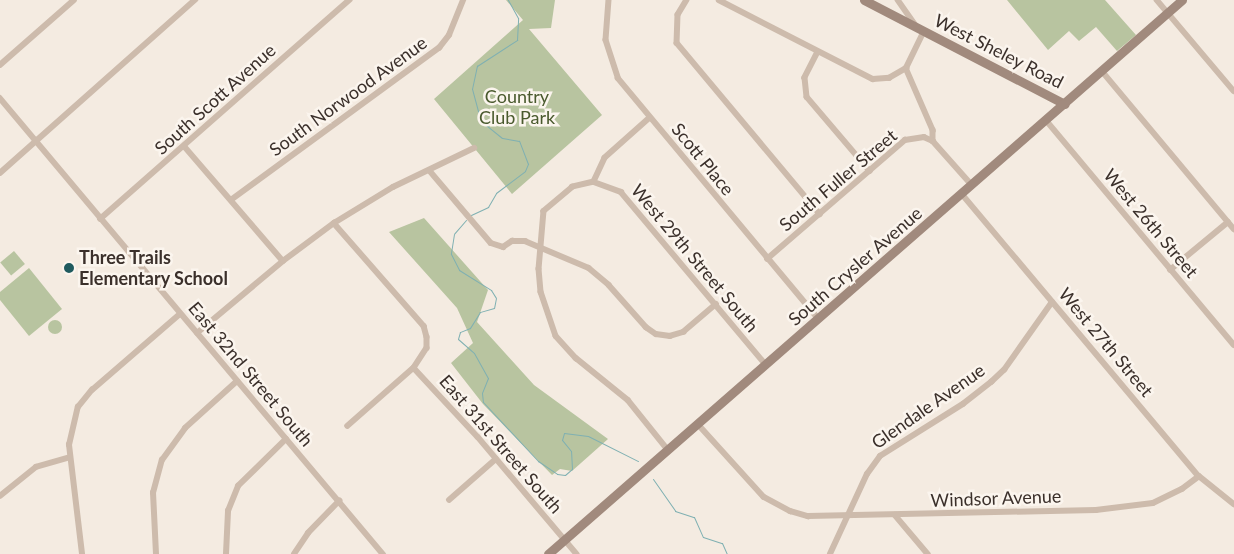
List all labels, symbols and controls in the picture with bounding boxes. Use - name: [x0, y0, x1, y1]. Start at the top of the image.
- street label: West Sheley Road: [931, 9, 1067, 93]
- street label: South Norwood Avenue: [265, 31, 431, 161]
- street label: South Scott Avenue: [150, 39, 280, 159]
- park label: Country Club Park: [479, 86, 555, 128]
- street label: Scott Place: [667, 118, 739, 200]
- street label: South Fuller Street: [775, 124, 901, 236]
- street label: West 26th Street: [1099, 164, 1203, 282]
- street label: West 29th Street South: [627, 180, 763, 336]
- street label: South Crysler Avenue: [783, 202, 927, 330]
- place label: Three Trails Elementary School: [79, 247, 228, 290]
- marker: Three Trails Elementary School: [63, 262, 75, 274]
- street label: West 27th Street: [1054, 283, 1158, 401]
- street label: East 32nd Street South: [184, 297, 318, 451]
- street label: Glendale Avenue: [867, 359, 989, 453]
- street label: East 31st Street South: [435, 370, 567, 518]
- street label: Windsor Avenue: [930, 485, 1062, 511]

